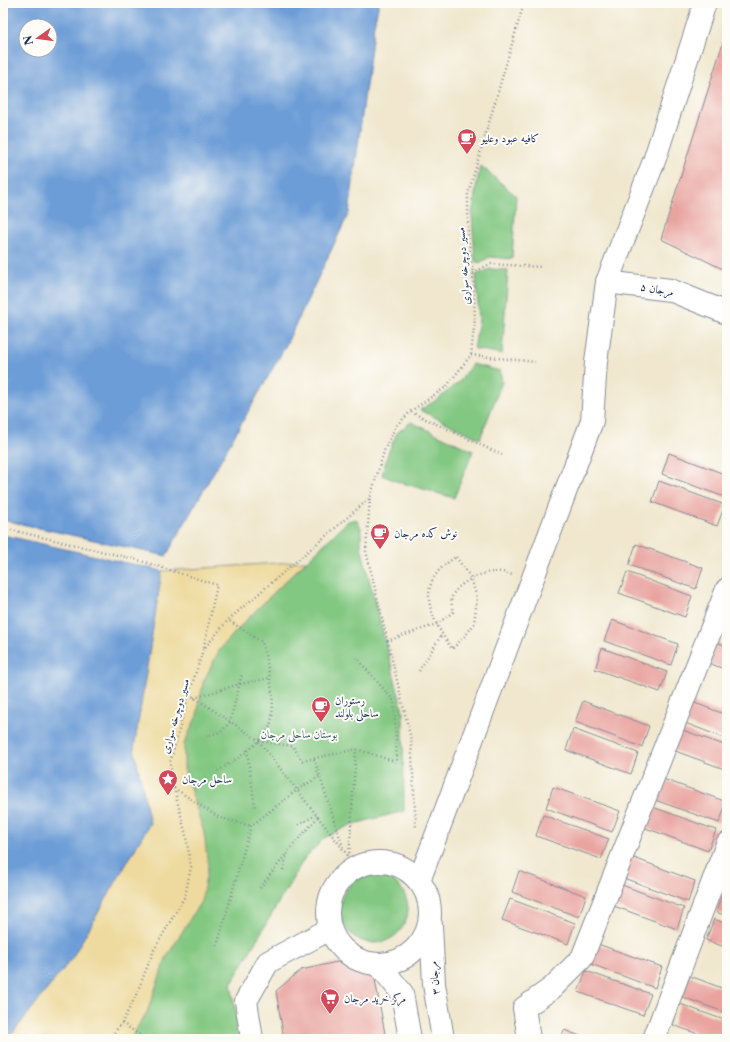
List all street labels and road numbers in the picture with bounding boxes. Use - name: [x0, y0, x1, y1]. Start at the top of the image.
- street label: مسیر دوچرخه سواری: [453, 227, 474, 305]
- street label: مرجان ۵: [639, 279, 675, 300]
- street label: مسیر دوچرخه سواری: [158, 677, 193, 755]
- street label: مرجان ۳: [426, 960, 443, 995]

